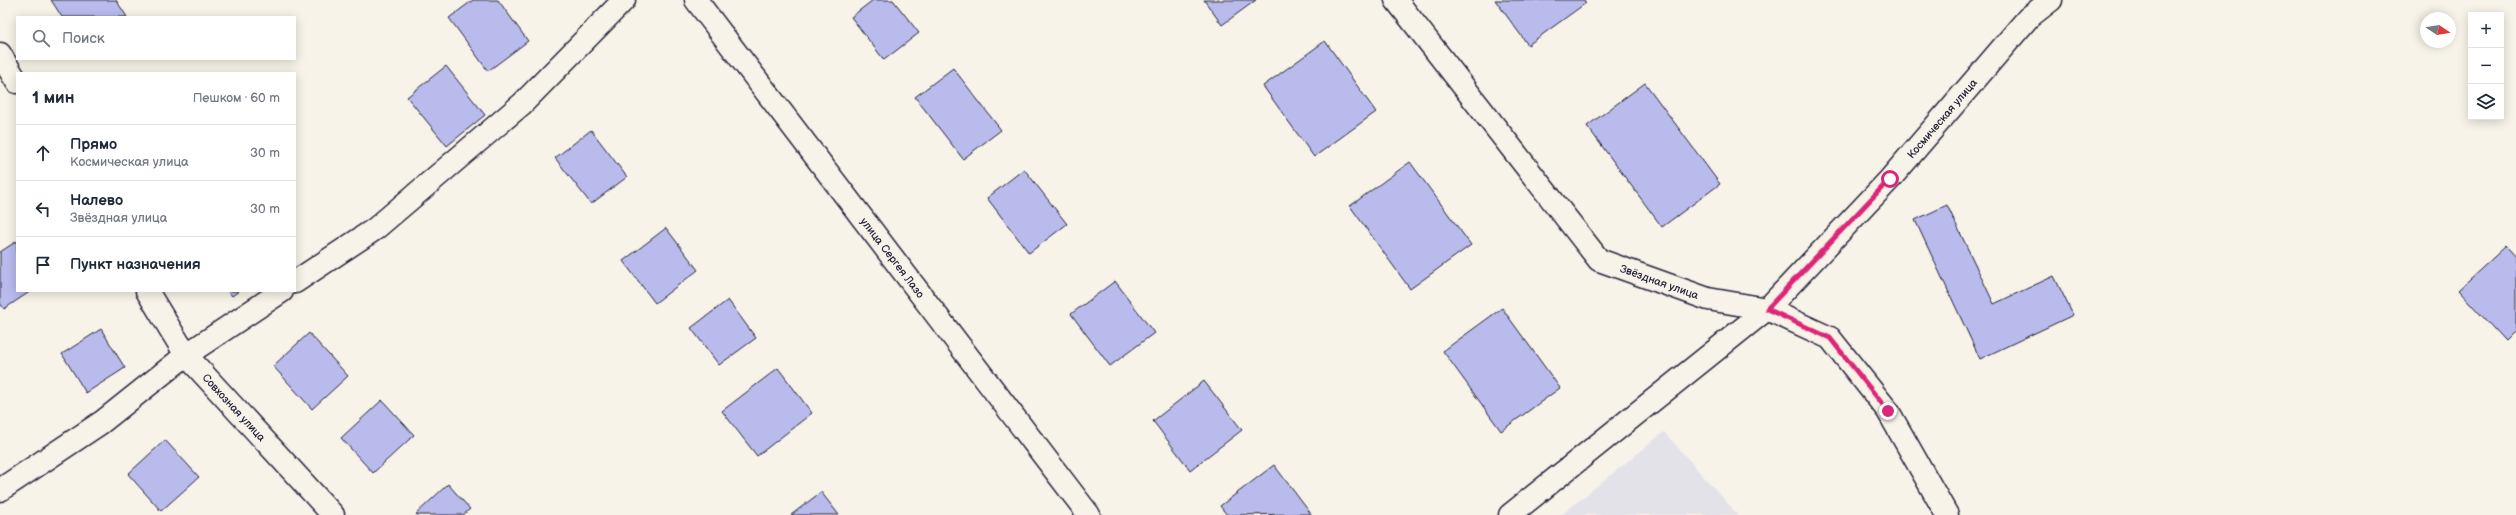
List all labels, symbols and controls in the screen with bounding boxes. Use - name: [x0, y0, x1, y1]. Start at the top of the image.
- north arrow: [2420, 12, 2456, 48]
- map controls: [2468, 12, 2504, 120]
- button: +: [2468, 12, 2504, 48]
- search box: [16, 16, 296, 60]
- icon: search: [30, 27, 52, 49]
- text: Поиск: [62, 29, 105, 48]
- button: −: [2468, 48, 2504, 84]
- street label: Космическая улица: [1905, 76, 1980, 161]
- button: layers: [2468, 84, 2504, 120]
- text: 1 мин: [32, 88, 74, 108]
- text: Пешком · 60 m: [193, 90, 280, 106]
- text: Прямо: [70, 135, 117, 154]
- icon: ahead: [32, 142, 54, 164]
- text: 30 m: [250, 145, 280, 161]
- text: Космическая улица: [70, 154, 189, 170]
- route start: [1881, 170, 1899, 188]
- text: Налево: [70, 191, 123, 210]
- icon: left: [32, 198, 54, 220]
- text: 30 m: [250, 201, 280, 217]
- text: Звёздная улица: [70, 210, 167, 226]
- street label: улица Сергея Лазо: [857, 215, 927, 301]
- icon: arrive: [32, 254, 54, 276]
- text: Пункт назначения: [70, 255, 201, 274]
- street label: Звёздная улица: [1618, 262, 1701, 302]
- street label: Совхозная улица: [199, 371, 268, 444]
- route end: [1879, 402, 1897, 420]

